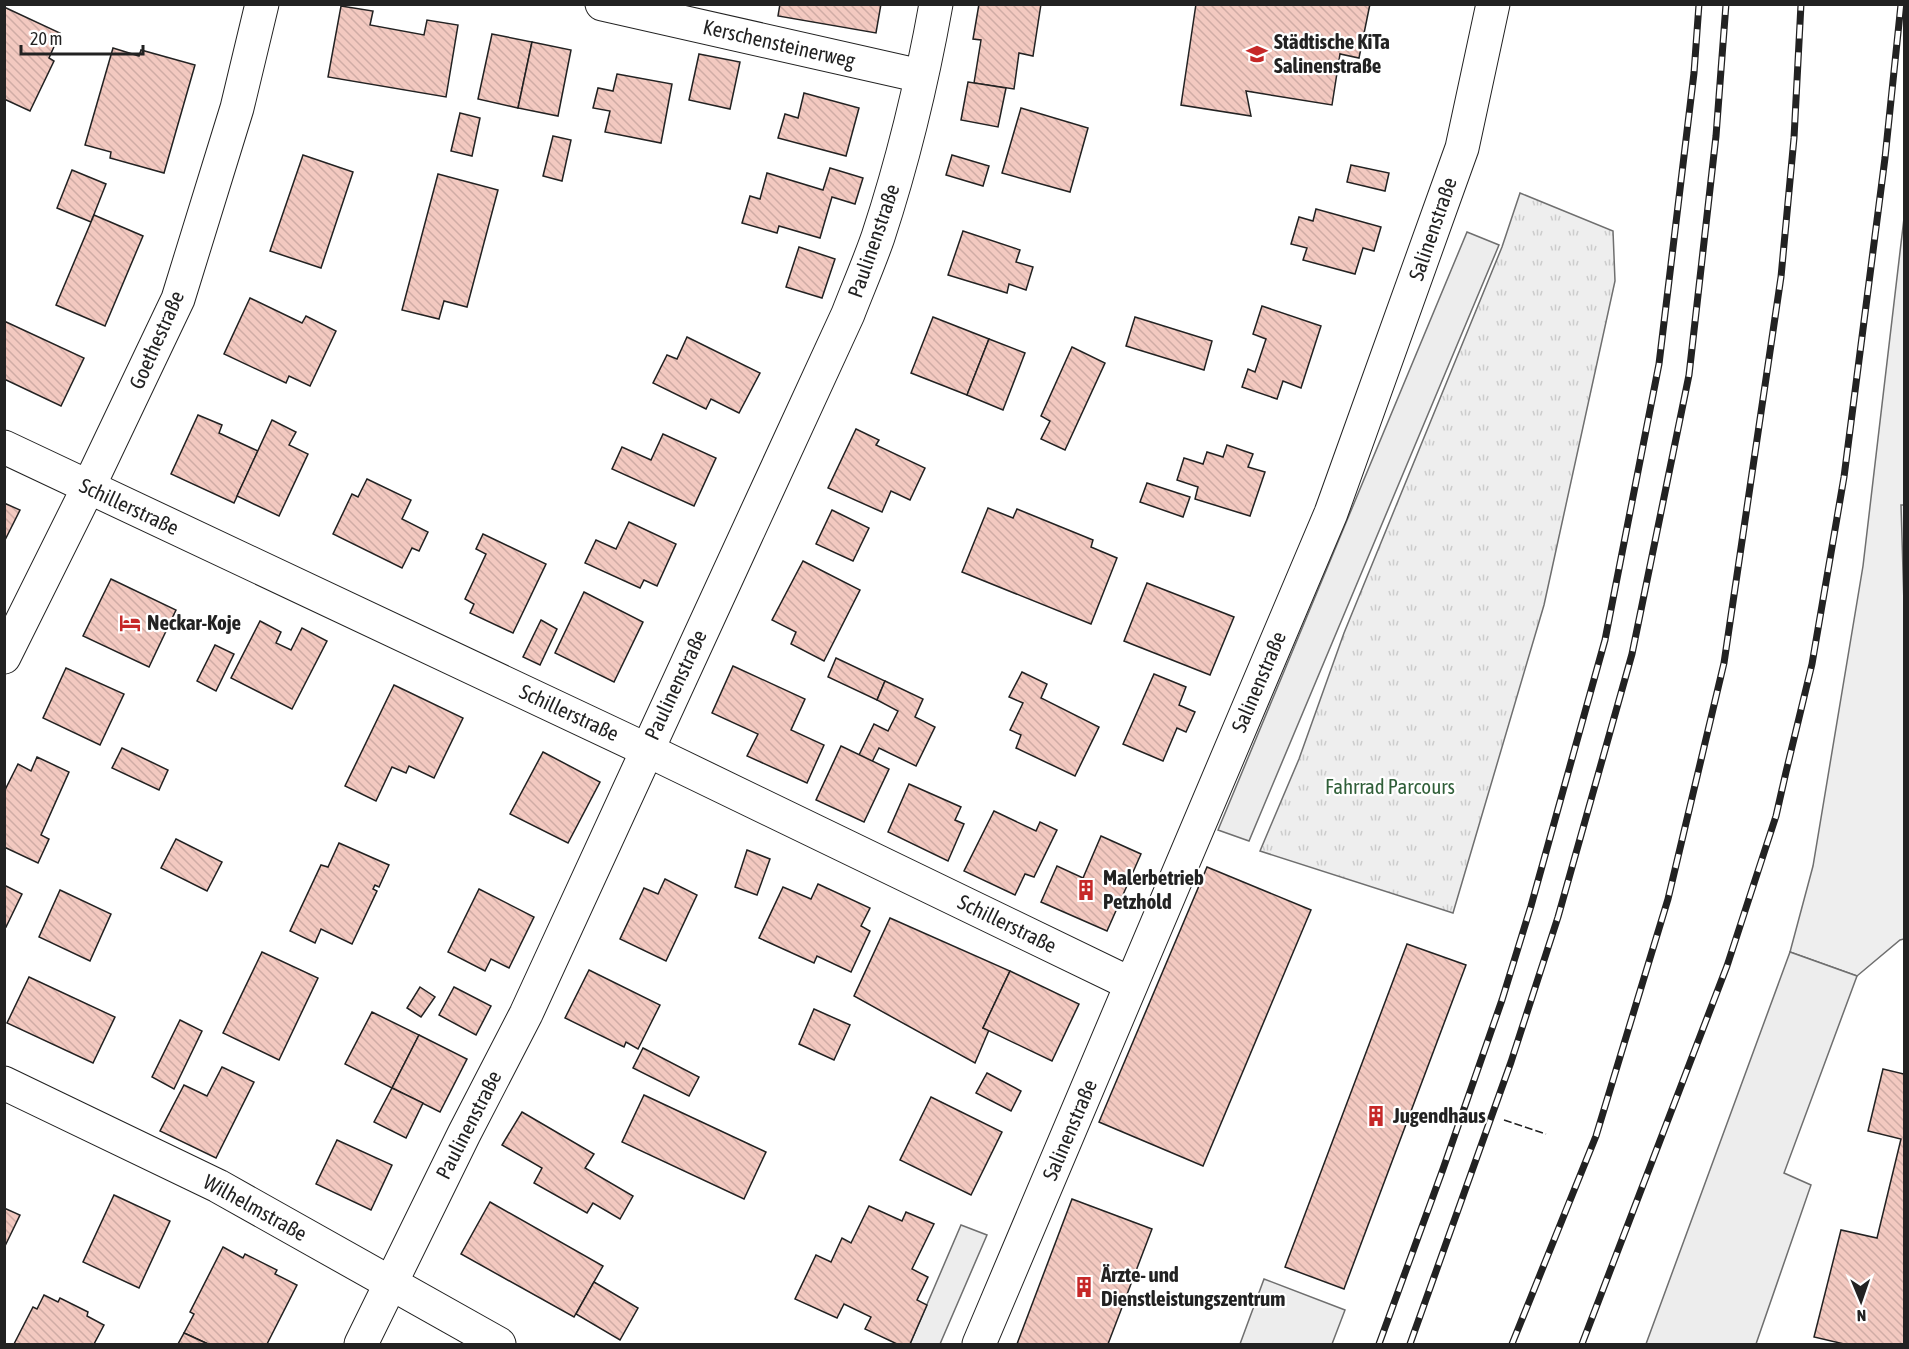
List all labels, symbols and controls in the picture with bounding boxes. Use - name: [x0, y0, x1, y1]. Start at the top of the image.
- street label: Kerschensteinerweg: [701, 14, 857, 72]
- scale bar: [21, 18, 142, 56]
- text: 20 m: [30, 28, 62, 49]
- place label: Städtische KiTa Salinenstraße: [1274, 29, 1390, 77]
- school or university icon: Städtische KiTa Salinenstraße: [1245, 42, 1269, 66]
- street label: Salinenstraße: [1403, 174, 1461, 283]
- street label: Paulinenstraße: [842, 181, 904, 301]
- street label: Goethestraße: [124, 287, 188, 392]
- street label: Schillerstraße: [76, 473, 183, 540]
- place label: Neckar-Koje: [147, 610, 241, 634]
- hotel icon: Neckar-Koje: [118, 611, 142, 635]
- street label: Paulinenstraße: [639, 626, 711, 743]
- street label: Salinenstraße: [1226, 628, 1290, 736]
- street label: Schillerstraße: [516, 679, 623, 746]
- park label: Fahrrad Parcours: [1325, 774, 1455, 798]
- place label: Malerbetrieb Petzhold: [1103, 865, 1204, 913]
- building icon: Malerbetrieb Petzhold: [1074, 878, 1098, 902]
- street label: Schillerstraße: [954, 889, 1061, 957]
- street label: Paulinenstraße: [431, 1066, 506, 1183]
- street label: Salinenstraße: [1037, 1076, 1101, 1184]
- place label: Jugendhaus: [1392, 1103, 1486, 1127]
- building icon: Jugendhaus: [1364, 1104, 1388, 1128]
- street label: Wilhelmstraße: [200, 1169, 311, 1245]
- place label: Ärzte- und Dienstleistungszentrum: [1100, 1262, 1285, 1310]
- north arrow: [1831, 1271, 1891, 1331]
- building icon: Ärzte- und Dienstleistungszentrum: [1072, 1275, 1096, 1299]
- text: N: [1856, 1307, 1867, 1325]

